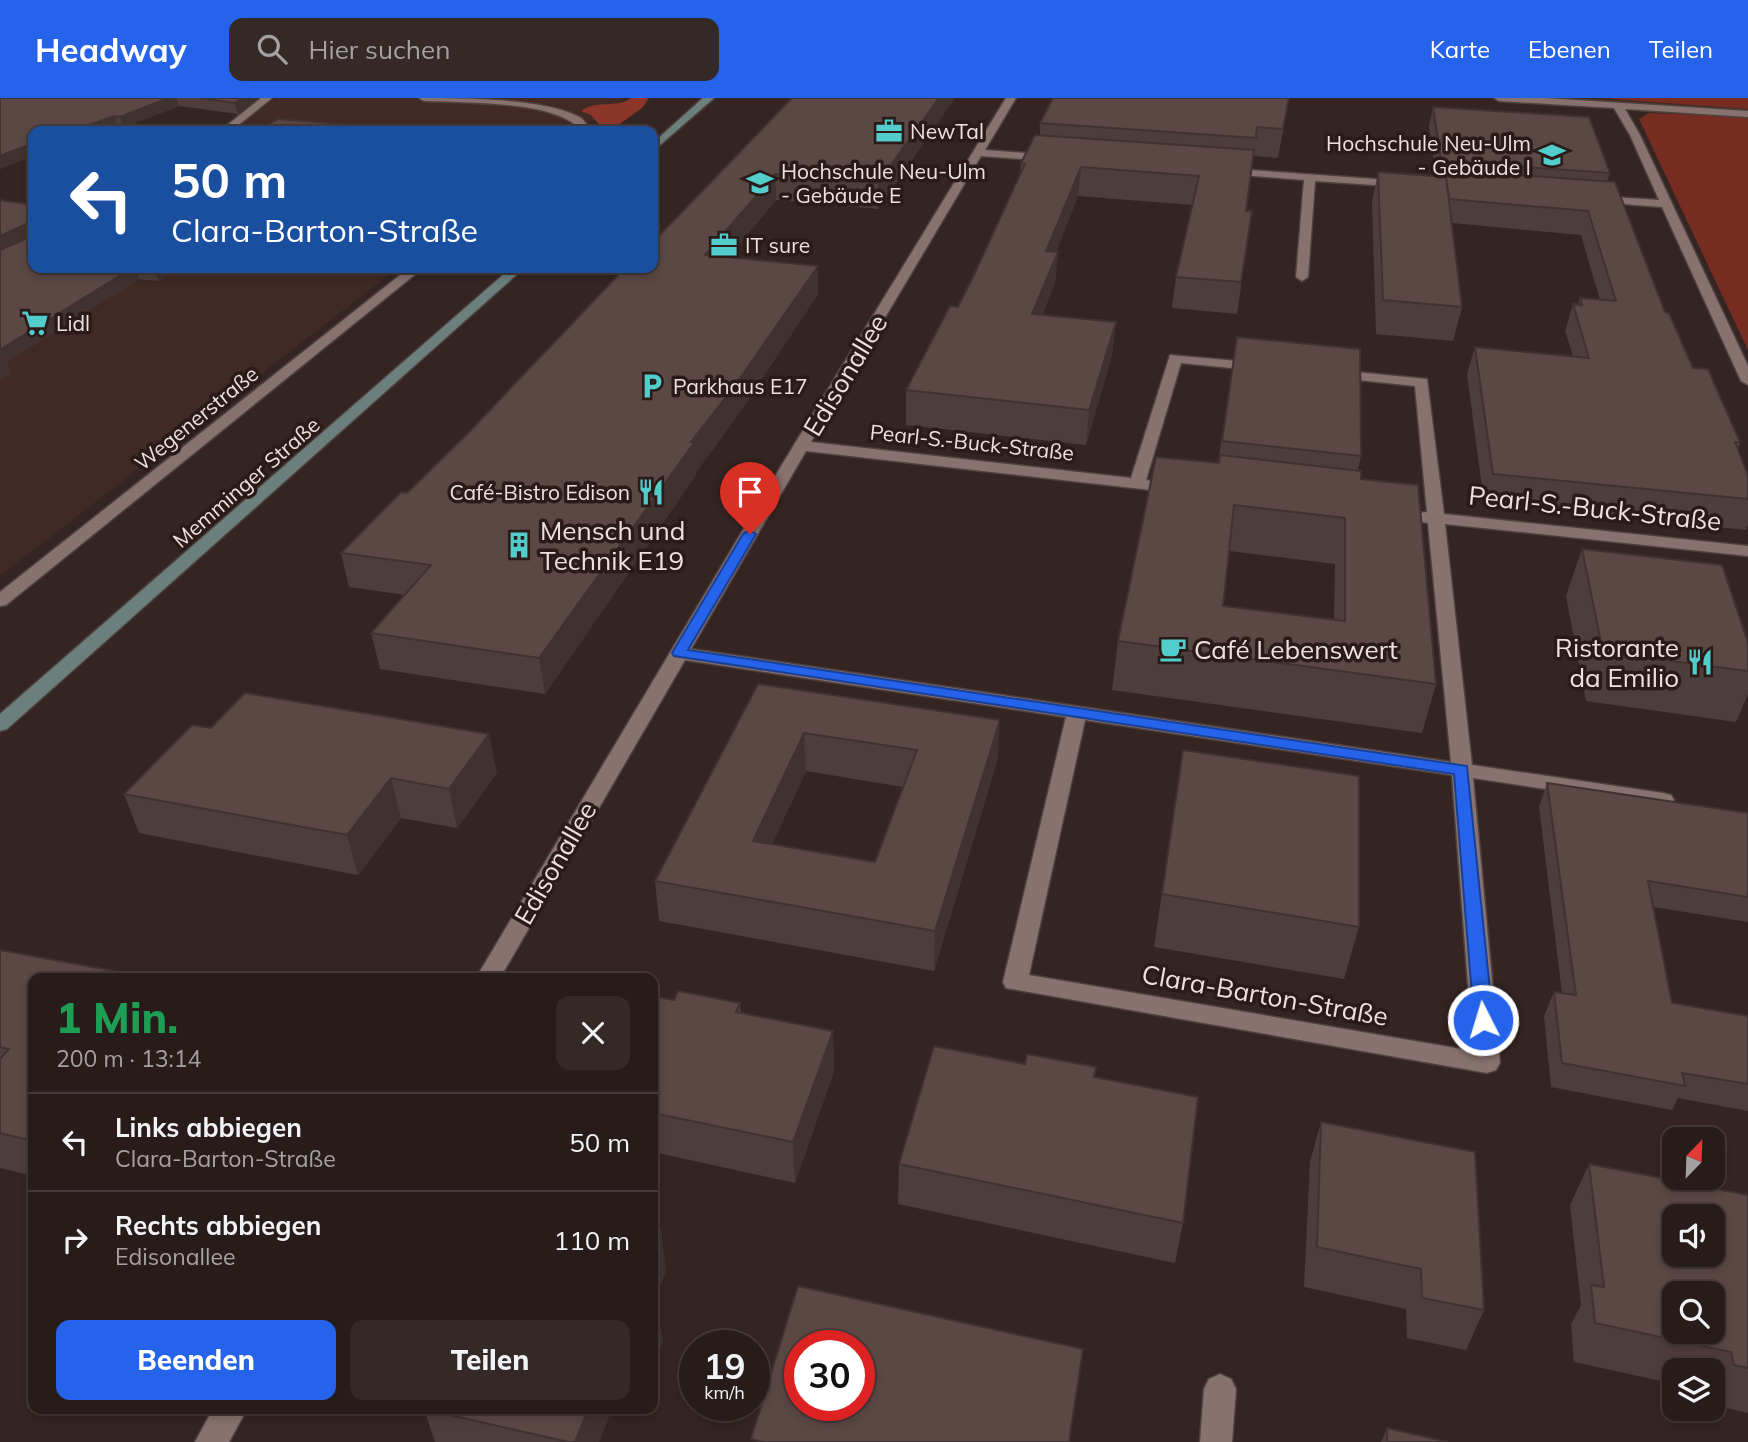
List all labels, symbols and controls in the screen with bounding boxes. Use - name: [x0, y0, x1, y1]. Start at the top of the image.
- search box: [229, 18, 719, 81]
- text: Headway: [35, 29, 187, 70]
- icon: search: [253, 30, 291, 68]
- text: Hier suchen: [309, 33, 450, 66]
- text: Karte: [1430, 34, 1490, 64]
- text: Ebenen: [1528, 34, 1611, 64]
- text: Teilen: [1649, 34, 1713, 64]
- office icon: NewTal: [874, 116, 904, 146]
- place label: NewTal: [910, 118, 984, 144]
- place label: Hochschule Neu-Ulm - Gebäude I: [1326, 130, 1531, 180]
- school or university icon: Hochschule Neu-Ulm - Gebäude I: [1537, 140, 1567, 170]
- text: 50 m: [171, 149, 287, 210]
- icon: left: [56, 154, 147, 245]
- place label: Hochschule Neu-Ulm - Gebäude E: [781, 158, 986, 208]
- school or university icon: Hochschule Neu-Ulm - Gebäude E: [745, 168, 775, 198]
- text: Clara-Barton-Straße: [171, 210, 478, 250]
- office icon: IT sure: [709, 230, 739, 260]
- place label: IT sure: [745, 232, 810, 258]
- supermarket icon: Lidl: [20, 308, 50, 338]
- street label: Edisonallee: [796, 308, 894, 442]
- place label: Lidl: [56, 310, 90, 336]
- street label: Wegenerstraße: [129, 360, 263, 476]
- parking icon: Parkhaus E17: [637, 371, 667, 401]
- place label: Parkhaus E17: [673, 373, 808, 399]
- street label: Memminger Straße: [167, 411, 325, 553]
- street label: Pearl-S.-Buck-Straße: [869, 418, 1075, 466]
- pin: [720, 462, 780, 534]
- icon: arrive: [731, 473, 769, 511]
- restaurant icon: Café-Bistro Edison: [636, 477, 666, 507]
- street label: Pearl-S.-Buck-Straße: [1467, 478, 1723, 538]
- place label: Café-Bistro Edison: [449, 479, 630, 505]
- place label: Mensch und Technik E19: [540, 514, 685, 577]
- building icon: Mensch und Technik E19: [504, 530, 534, 560]
- place label: Ristorante da Emilio: [1555, 631, 1679, 694]
- place label: Café Lebenswert: [1194, 633, 1398, 666]
- cafe icon: Café Lebenswert: [1158, 634, 1188, 664]
- restaurant icon: Ristorante da Emilio: [1685, 647, 1715, 677]
- street label: Edisonallee: [507, 796, 603, 930]
- street label: Clara-Barton-Straße: [1139, 957, 1391, 1033]
- position arrow: [1446, 983, 1520, 1057]
- text: 1 Min.: [56, 991, 178, 1044]
- button: close: [556, 996, 630, 1070]
- text: 200 m · 13:14: [56, 1044, 201, 1073]
- text: Links abbiegen: [115, 1111, 302, 1144]
- icon: left: [56, 1123, 94, 1161]
- text: 50 m: [569, 1126, 630, 1159]
- north arrow: [1662, 1127, 1726, 1190]
- map controls: [1662, 1127, 1725, 1421]
- text: Clara-Barton-Straße: [115, 1144, 336, 1173]
- button: sound: [1662, 1204, 1725, 1267]
- text: Rechts abbiegen: [115, 1209, 321, 1242]
- icon: right: [56, 1221, 94, 1259]
- text: 110 m: [554, 1224, 630, 1257]
- text: Edisonallee: [115, 1242, 236, 1271]
- button: search: [1662, 1281, 1725, 1344]
- button: Beenden: [56, 1320, 336, 1400]
- button: Teilen: [350, 1320, 630, 1400]
- speed limit sign: 30: [784, 1330, 875, 1421]
- text: 19: [703, 1344, 746, 1388]
- button: layers: [1662, 1358, 1725, 1421]
- text: km/h: [704, 1381, 745, 1404]

